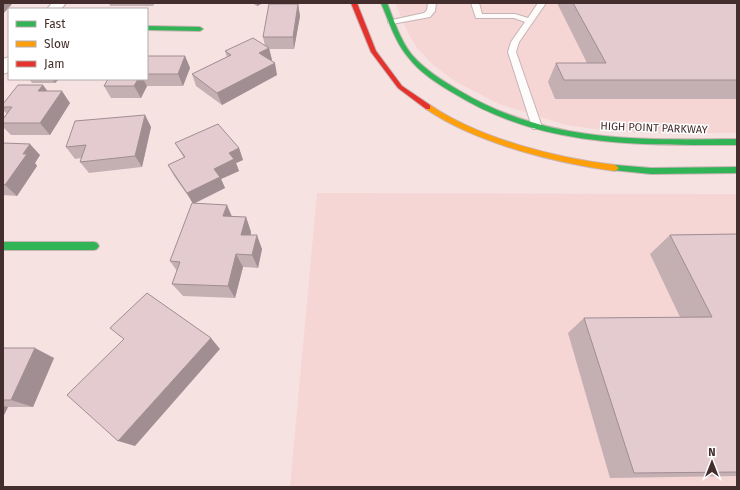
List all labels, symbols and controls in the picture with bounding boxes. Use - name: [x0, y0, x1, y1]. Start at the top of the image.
- legend: [8, 8, 148, 80]
- text: Fast: [44, 17, 66, 31]
- text: Slow: [44, 37, 70, 51]
- text: Jam: [44, 57, 64, 71]
- street label: HIGH POINT PARKWAY: [600, 120, 708, 136]
- north arrow: [692, 442, 732, 482]
- text: N: [708, 446, 716, 459]

